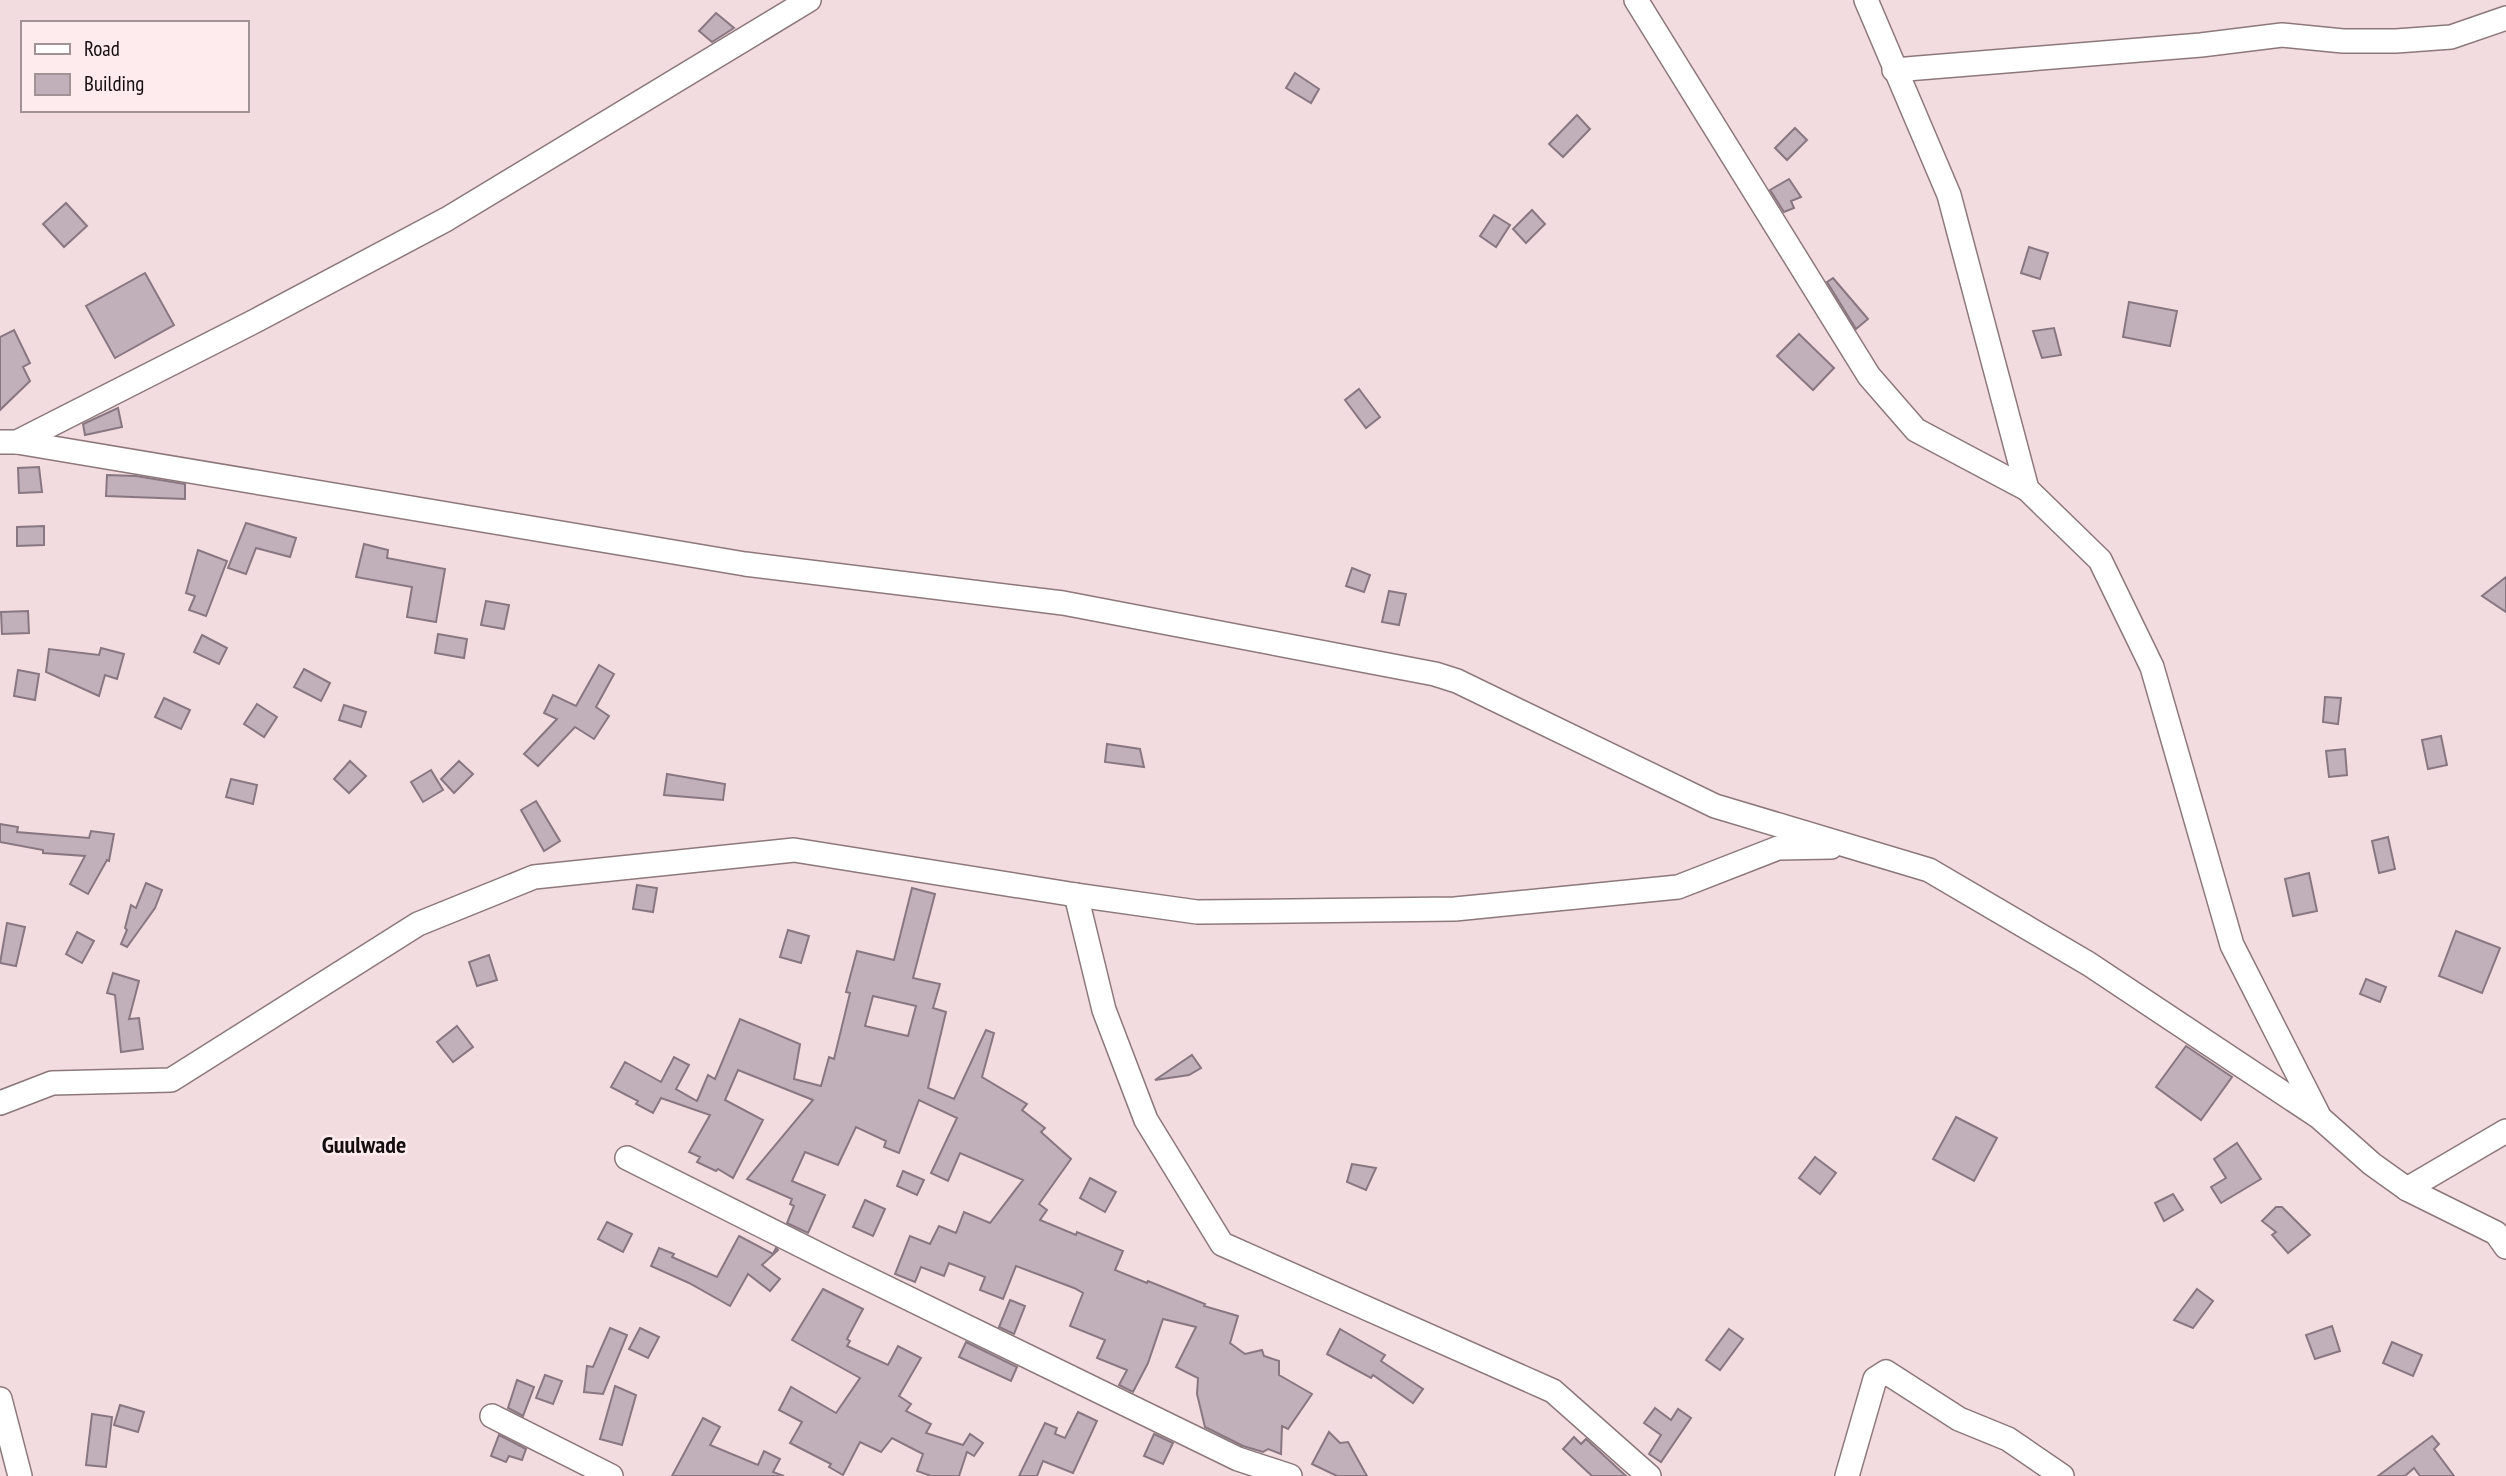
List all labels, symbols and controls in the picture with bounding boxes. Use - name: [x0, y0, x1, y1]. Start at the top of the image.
- legend: [21, 21, 248, 112]
- text: Road: [84, 35, 120, 62]
- text: Building: [84, 70, 144, 97]
- district label: Guulwade: [322, 1129, 406, 1160]

